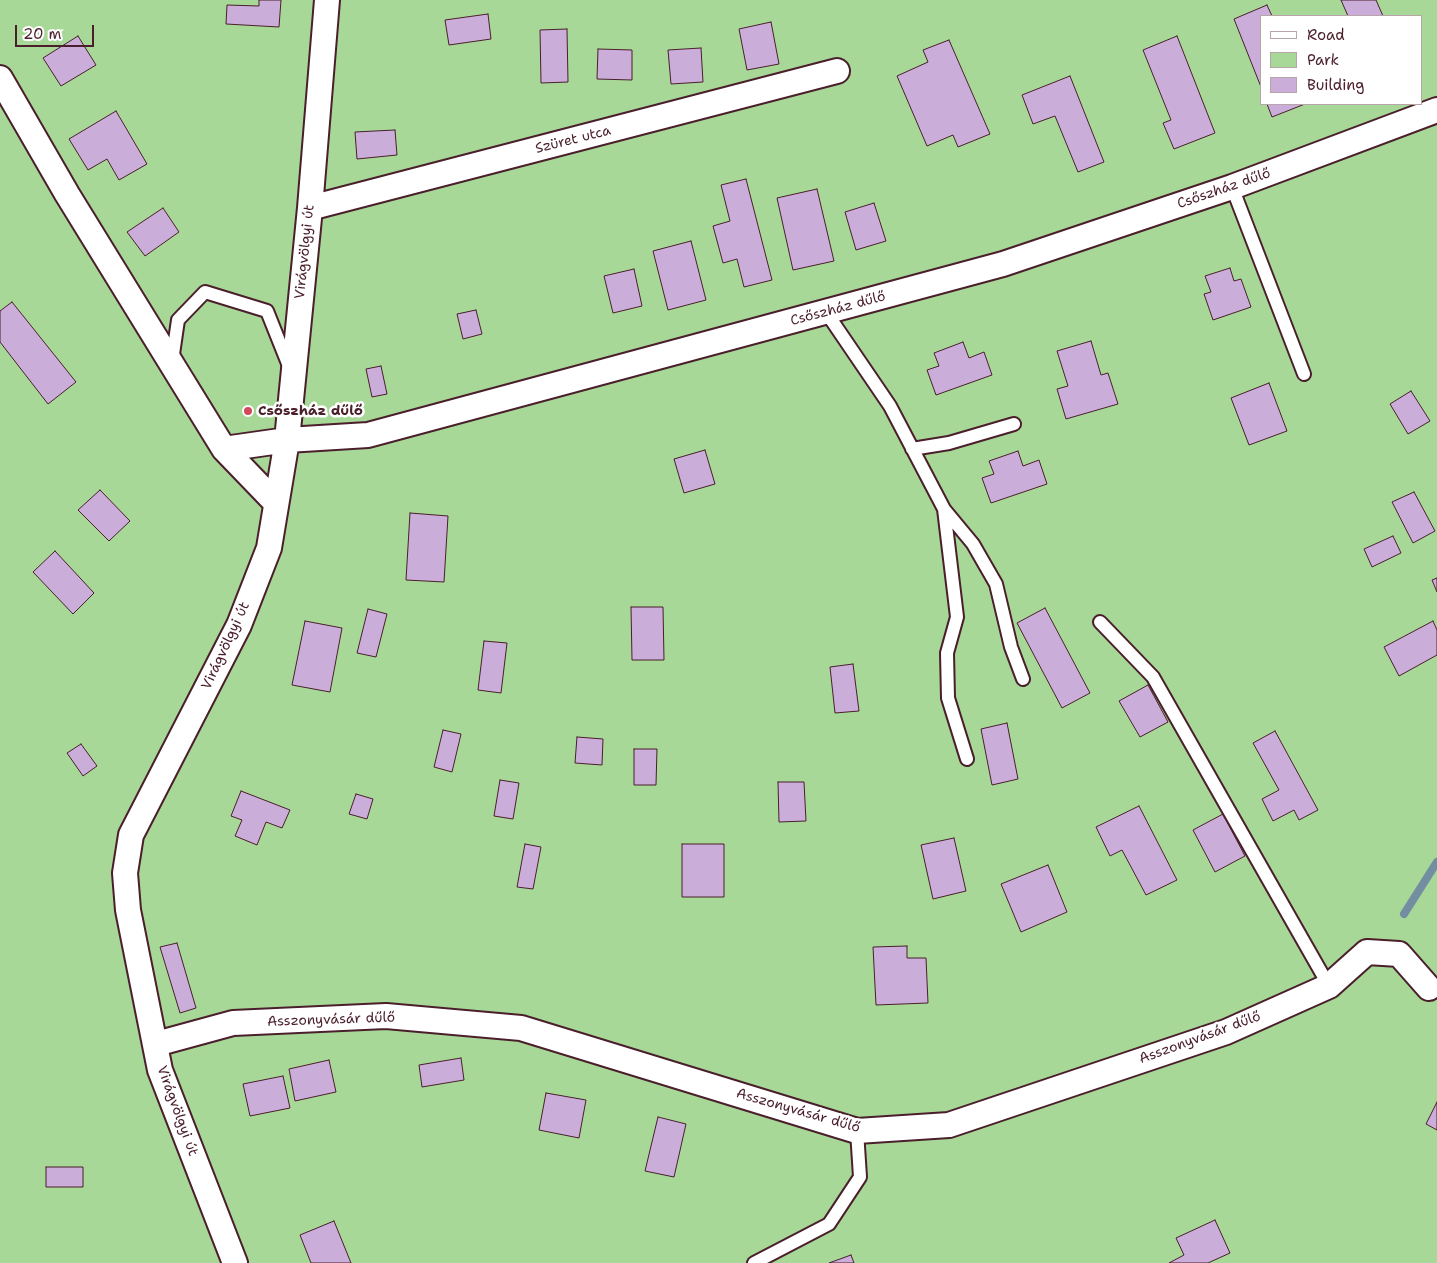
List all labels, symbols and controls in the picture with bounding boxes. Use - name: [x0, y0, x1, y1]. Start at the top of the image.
- scale bar: [18, 15, 96, 47]
- legend: [1260, 15, 1422, 105]
- text: 20 m: [23, 24, 62, 44]
- text: Road: [1307, 25, 1345, 45]
- text: Park: [1307, 50, 1339, 70]
- text: Building: [1307, 75, 1364, 95]
- street label: Szüret utca: [533, 123, 613, 157]
- street label: Csőszház dűlő: [1175, 165, 1273, 213]
- street label: Virágvölgyi út: [292, 204, 318, 300]
- street label: Csőszház dűlő: [789, 288, 887, 330]
- place label: Csőszház dűlő: [258, 403, 363, 419]
- marker: Csőszház dűlő: [242, 405, 254, 417]
- street label: Virágvölgyi út: [198, 599, 254, 693]
- street label: Asszonyvásár dűlő: [1137, 1008, 1263, 1068]
- street label: Asszonyvásár dűlő: [267, 1009, 395, 1031]
- street label: Virágvölgyi út: [153, 1064, 201, 1158]
- street label: Asszonyvásár dűlő: [734, 1085, 862, 1137]

